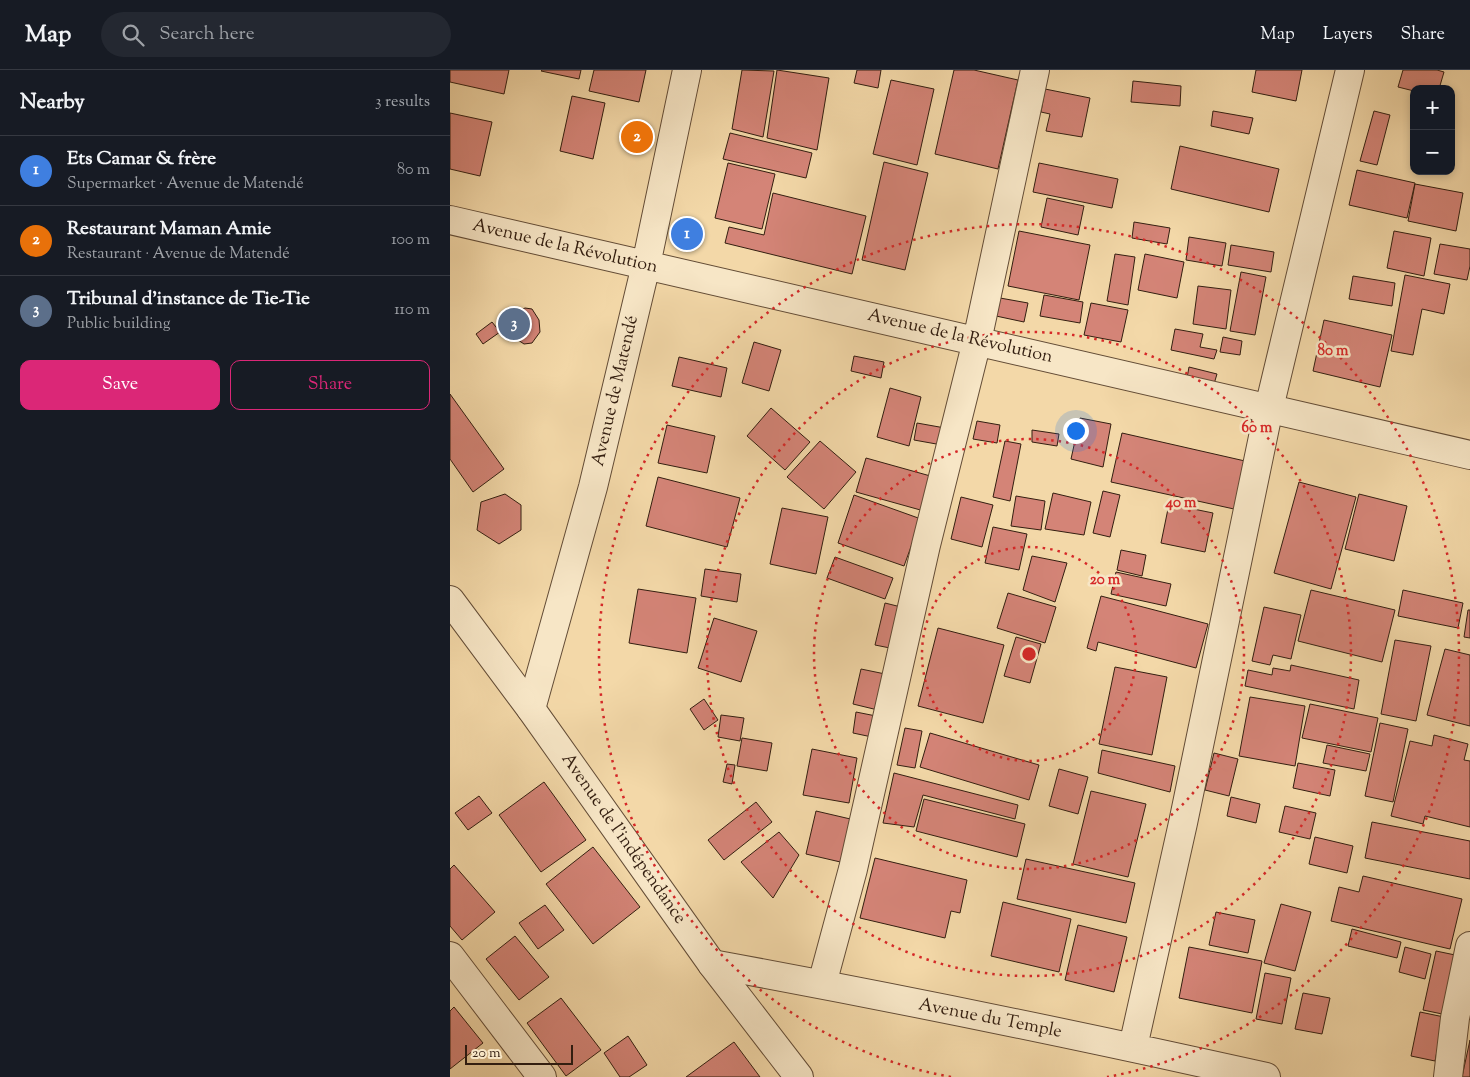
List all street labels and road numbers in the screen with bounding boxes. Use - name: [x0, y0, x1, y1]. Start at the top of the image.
- street label: Avenue de la Révolution: [470, 213, 661, 281]
- street label: Avenue de la Révolution: [865, 303, 1056, 371]
- street label: Avenue de Matendé: [586, 313, 646, 469]
- street label: Avenue de l'indépendance: [554, 748, 692, 930]
- street label: Avenue du Temple: [916, 992, 1064, 1046]

